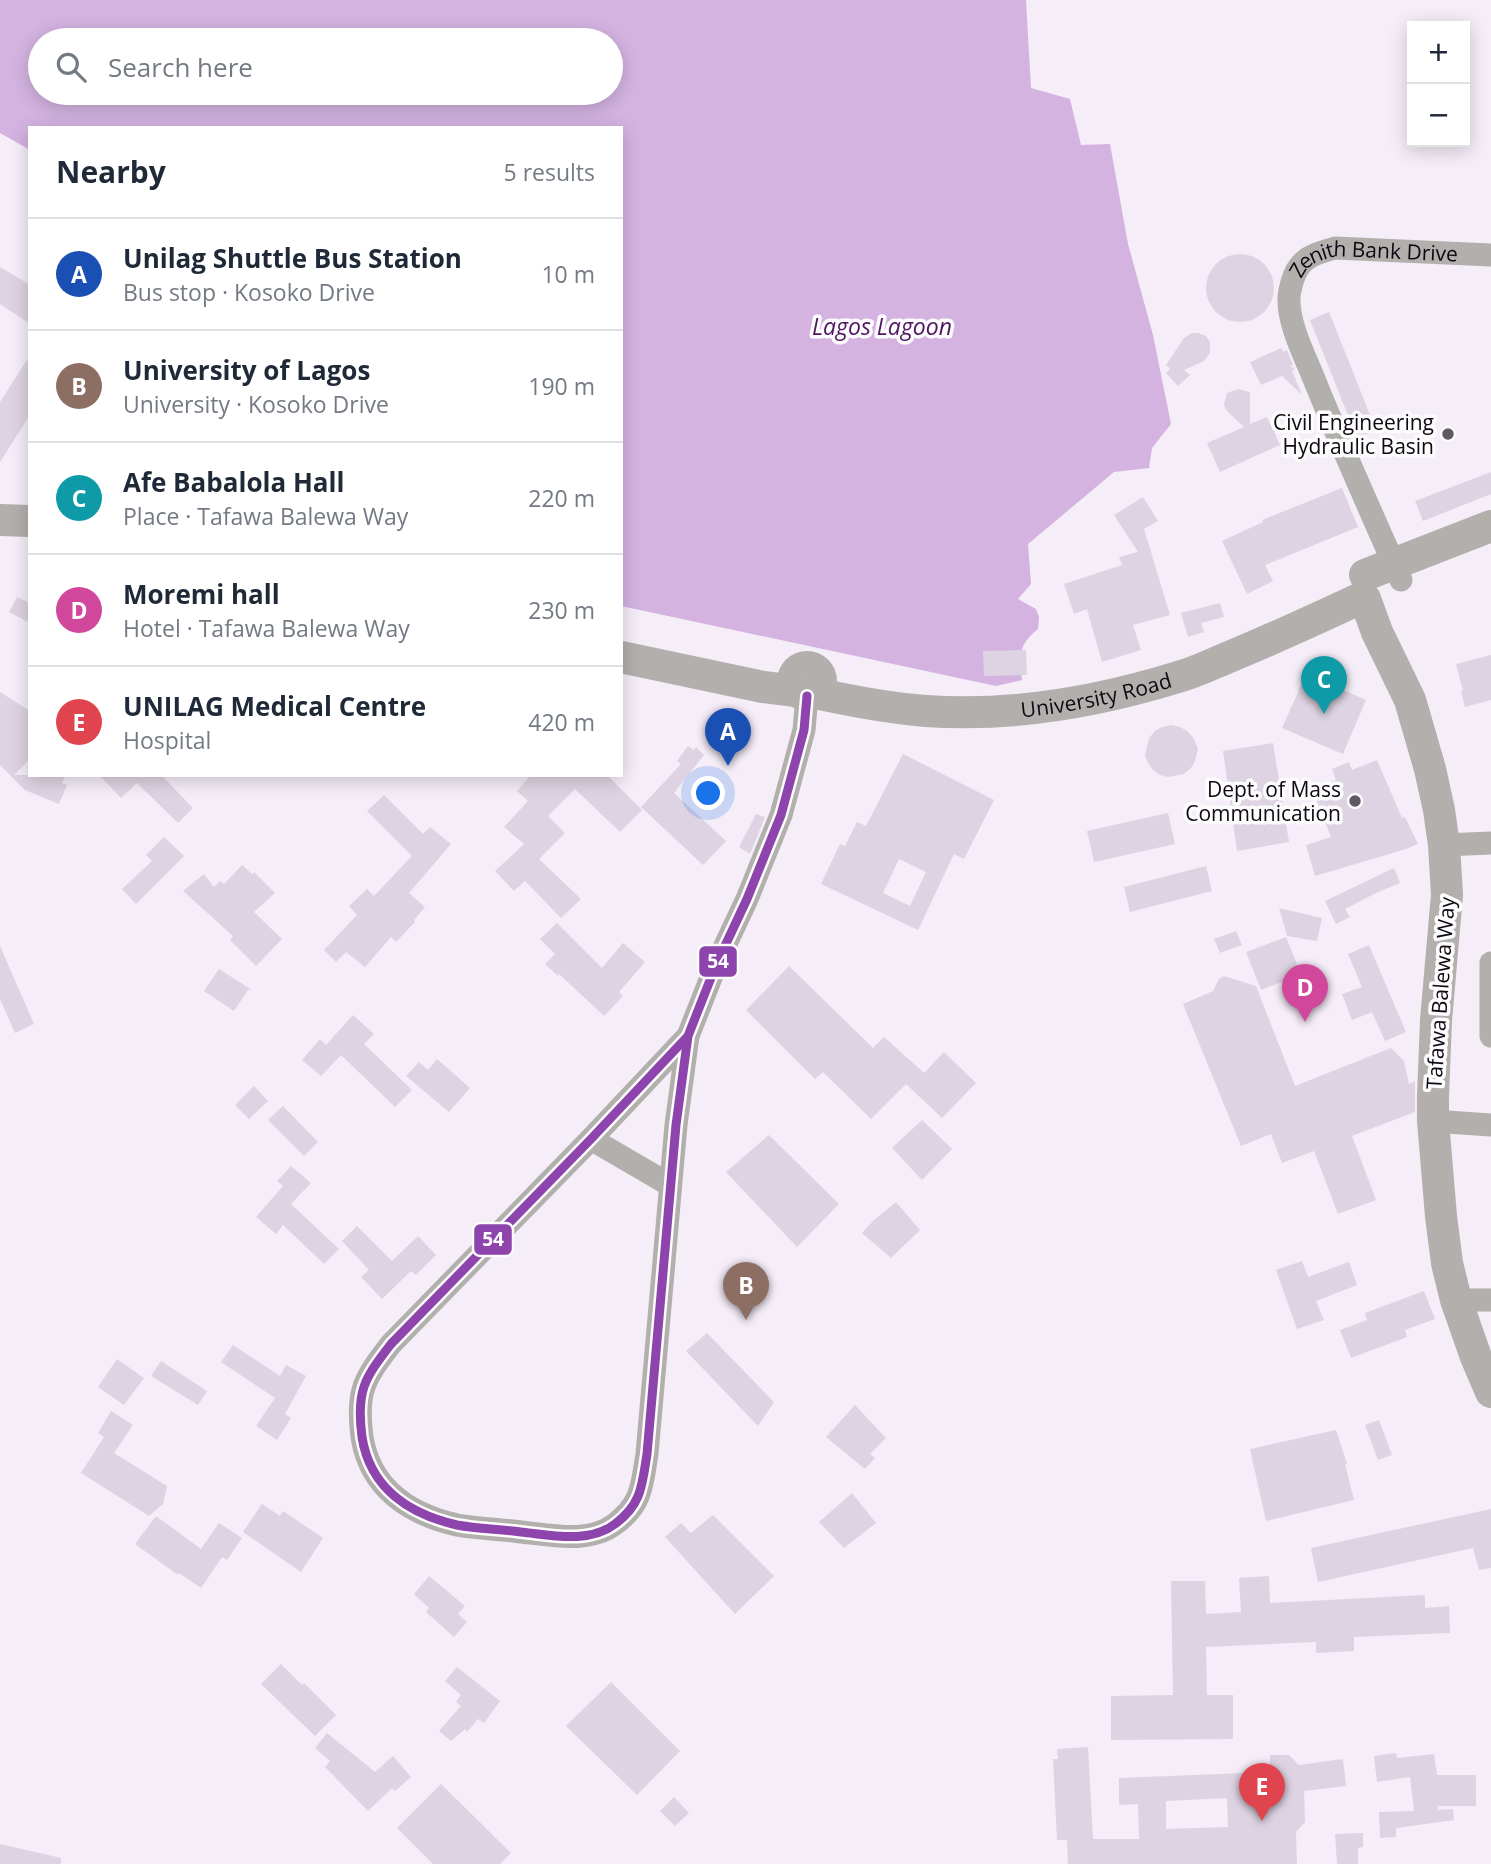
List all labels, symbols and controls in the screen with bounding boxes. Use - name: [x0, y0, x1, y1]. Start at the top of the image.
- map controls: [1407, 21, 1470, 147]
- button: +: [1407, 21, 1470, 84]
- search box: [28, 28, 623, 105]
- icon: search: [52, 48, 90, 86]
- text: Search here: [108, 49, 253, 85]
- button: −: [1407, 84, 1470, 147]
- text: Nearby: [56, 151, 166, 192]
- text: 5 results: [504, 156, 595, 188]
- street label: Zenith Bank Drive: [1282, 234, 1459, 282]
- text: Unilag Shuttle Bus Station: [123, 240, 462, 276]
- text: A: [71, 258, 87, 290]
- text: 10 m: [541, 258, 595, 290]
- text: Bus stop · Kosoko Drive: [123, 276, 375, 308]
- water label: Lagos Lagoon: [812, 310, 952, 342]
- text: University of Lagos: [123, 352, 370, 388]
- text: B: [71, 370, 87, 402]
- text: 190 m: [528, 370, 595, 402]
- text: University · Kosoko Drive: [123, 388, 389, 420]
- place label: Civil Engineering Hydraulic Basin: [1273, 408, 1434, 460]
- marker: Civil Engineering Hydraulic Basin: [1440, 426, 1456, 442]
- text: Afe Babalola Hall: [123, 464, 344, 500]
- text: C: [72, 482, 86, 514]
- text: 220 m: [528, 482, 595, 514]
- text: Place · Tafawa Balewa Way: [123, 500, 408, 532]
- text: Moremi hall: [123, 576, 280, 612]
- text: D: [70, 594, 88, 626]
- text: 230 m: [528, 594, 595, 626]
- text: Hotel · Tafawa Balewa Way: [123, 612, 410, 644]
- pin: C: [1301, 656, 1347, 714]
- street label: University Road: [1019, 666, 1175, 723]
- text: UNILAG Medical Centre: [123, 688, 426, 724]
- text: E: [73, 706, 85, 738]
- text: 420 m: [528, 706, 595, 738]
- pin: A: [705, 708, 751, 766]
- text: Hospital: [123, 724, 211, 756]
- place label: Dept. of Mass Communication: [1185, 775, 1341, 827]
- your location: [691, 776, 725, 810]
- marker: Dept. of Mass Communication: [1347, 793, 1363, 809]
- street label: Tafawa Balewa Way: [1419, 895, 1461, 1090]
- line badge: 54: [698, 945, 738, 978]
- text: 54: [707, 948, 729, 974]
- pin: D: [1282, 964, 1328, 1022]
- line badge: 54: [473, 1223, 513, 1256]
- text: 54: [482, 1226, 504, 1252]
- pin: B: [723, 1262, 769, 1320]
- pin: E: [1239, 1763, 1285, 1821]

